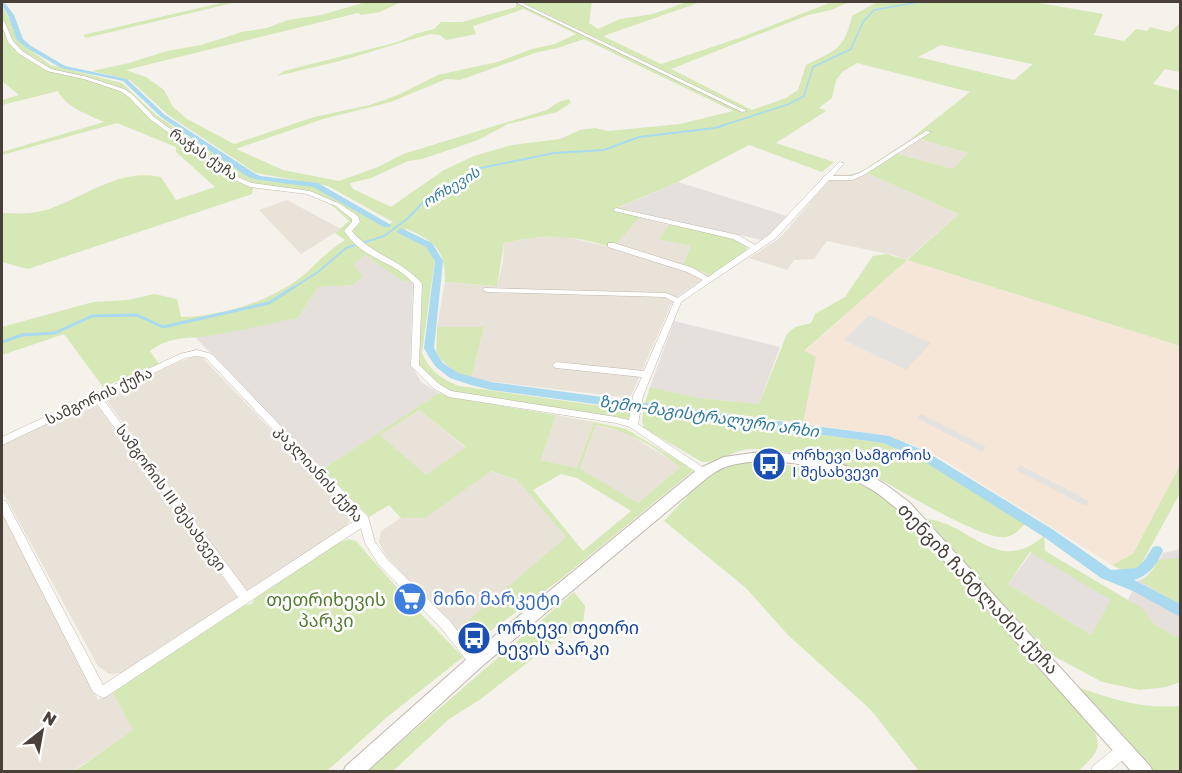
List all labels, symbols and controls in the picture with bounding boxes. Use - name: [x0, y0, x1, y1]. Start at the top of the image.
- street label: რაჭას ქუჩა: [166, 124, 242, 184]
- water label: ორხევის: [419, 163, 483, 211]
- street label: სამგორის ქუჩა: [43, 363, 155, 429]
- water label: ზემო-მაგისტრალური არხი: [598, 391, 821, 441]
- street label: სამგორის III შესახვევი: [112, 421, 231, 575]
- street label: კაკლიანის ქუჩა: [271, 421, 368, 526]
- place label: ორხევი სამგორის I შესახვევი: [792, 445, 931, 481]
- bus stop icon: ორხევი სამგორის I შესახვევი: [751, 446, 787, 482]
- street label: თენგიზ ჩანტლაძის ქუჩა: [893, 498, 1064, 679]
- supermarket icon: მინი მარკეტი: [392, 581, 428, 617]
- place label: მინი მარკეტი: [433, 587, 560, 610]
- park label: თეთრიხევის პარკი: [266, 588, 386, 632]
- place label: ორხევი თეთრი ხევის პარკი: [497, 616, 639, 660]
- bus stop icon: ორხევი თეთრი ხევის პარკი: [456, 620, 492, 656]
- north arrow: [12, 701, 72, 761]
- text: N: [39, 706, 60, 730]

